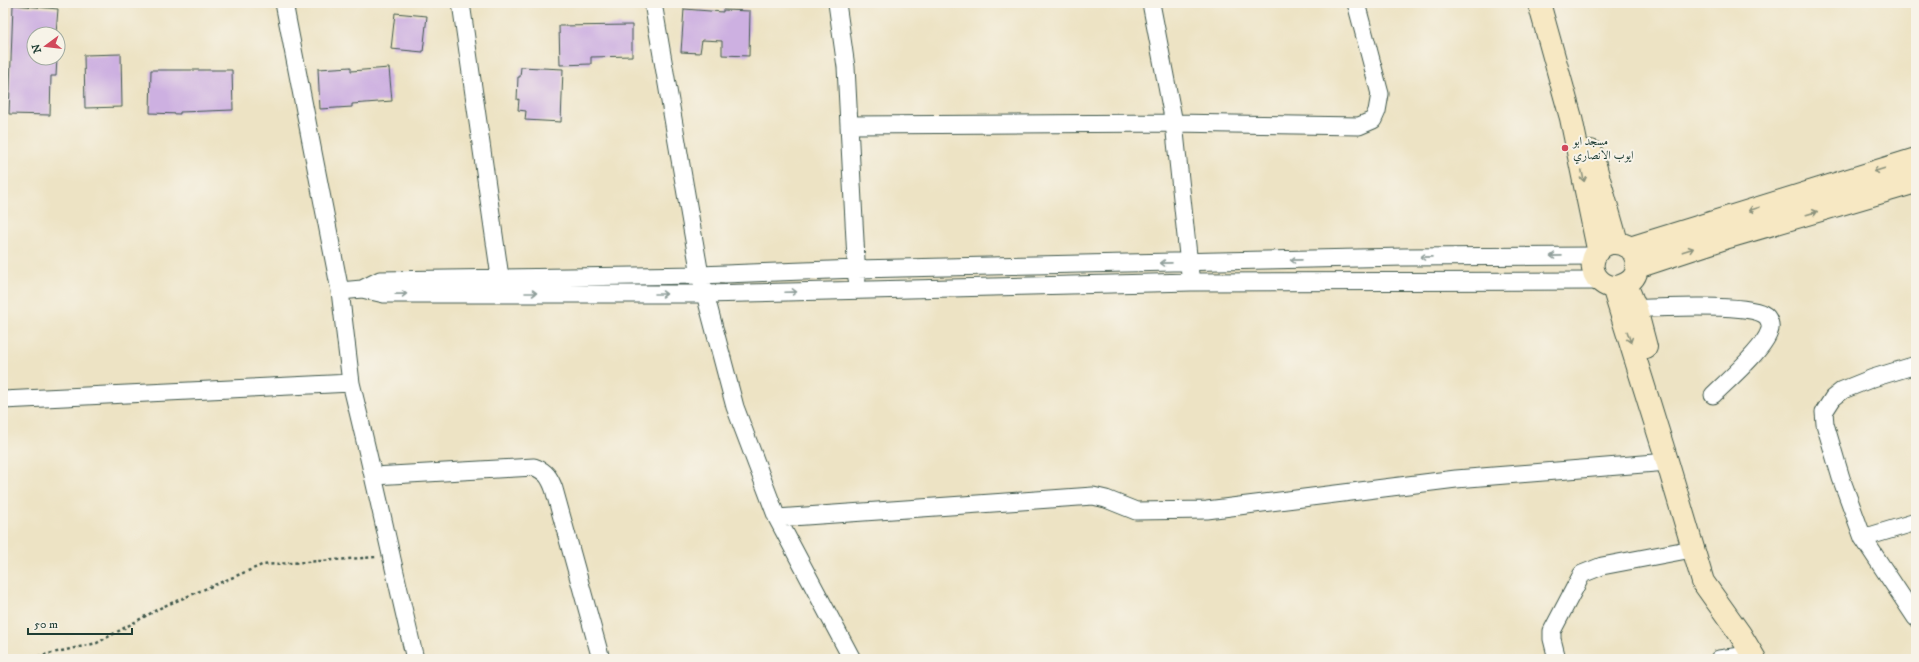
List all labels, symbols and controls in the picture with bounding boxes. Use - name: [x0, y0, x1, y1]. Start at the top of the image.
- north arrow: [26, 26, 66, 66]
- text: N: [29, 42, 45, 55]
- place label: مسجد ابو ايوب الانصاري: [1572, 134, 1634, 165]
- marker: مسجد ابو ايوب الانصاري: [1560, 143, 1570, 153]
- one-way arrow: [1872, 167, 1885, 174]
- one-way arrow: [1580, 169, 1588, 182]
- one-way arrow: [1748, 206, 1761, 213]
- one-way arrow: [1805, 209, 1818, 216]
- one-way arrow: [1681, 246, 1694, 253]
- one-way arrow: [1550, 252, 1563, 260]
- one-way arrow: [1420, 253, 1433, 261]
- one-way arrow: [1290, 256, 1303, 264]
- one-way arrow: [1160, 260, 1173, 267]
- one-way arrow: [784, 288, 797, 295]
- one-way arrow: [524, 289, 537, 297]
- one-way arrow: [394, 290, 407, 298]
- one-way arrow: [654, 290, 667, 298]
- one-way arrow: [1626, 331, 1633, 344]
- scale bar: [28, 610, 132, 636]
- text: 50 m: [34, 617, 58, 632]

